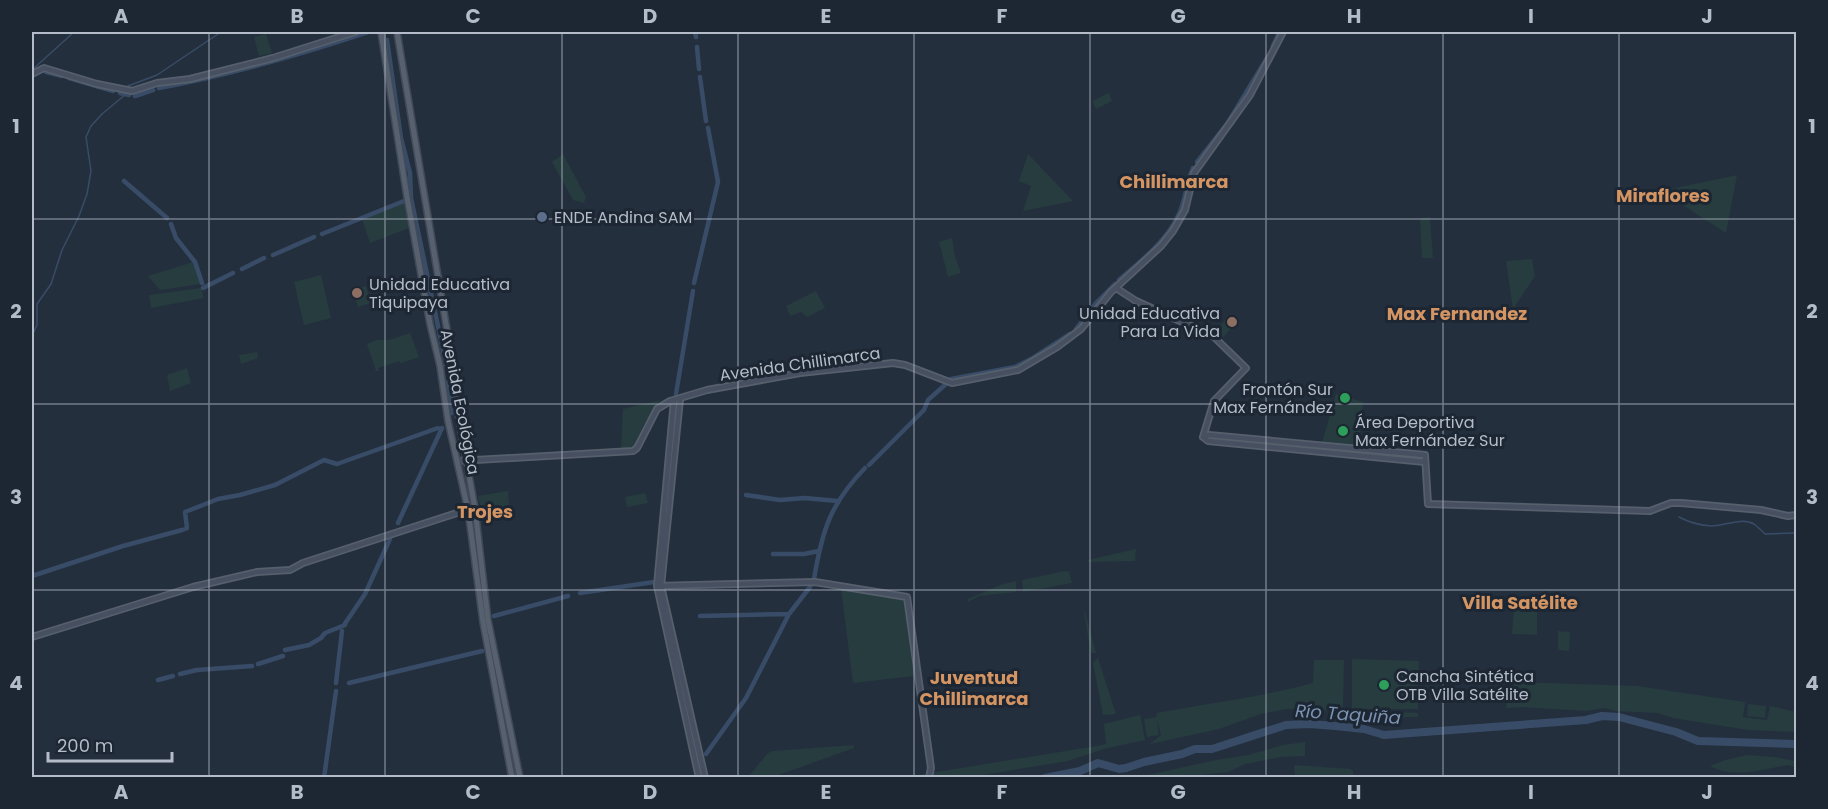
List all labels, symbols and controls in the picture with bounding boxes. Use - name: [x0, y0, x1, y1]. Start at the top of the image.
- text: A: [114, 2, 129, 30]
- text: B: [290, 2, 304, 30]
- text: C: [465, 2, 481, 30]
- text: D: [643, 2, 657, 30]
- text: E: [821, 2, 831, 30]
- text: F: [997, 2, 1008, 30]
- text: G: [1170, 2, 1186, 30]
- text: H: [1347, 2, 1361, 30]
- text: I: [1528, 2, 1534, 30]
- text: J: [1701, 2, 1713, 30]
- text: 1: [12, 112, 20, 140]
- text: 1: [1808, 112, 1816, 140]
- district label: Chillimarca: [1119, 169, 1229, 194]
- district label: Miraflores: [1616, 183, 1710, 208]
- place label: ENDE Andina SAM: [554, 206, 692, 229]
- marker: ENDE Andina SAM: [535, 210, 549, 224]
- place label: Unidad Educativa Tiquipaya: [369, 273, 510, 314]
- marker: Unidad Educativa Tiquipaya: [350, 286, 364, 300]
- text: 2: [10, 297, 22, 325]
- text: 2: [1806, 297, 1818, 325]
- district label: Max Fernandez: [1387, 301, 1527, 326]
- place label: Unidad Educativa Para La Vida: [1079, 302, 1220, 343]
- marker: Unidad Educativa Para La Vida: [1225, 315, 1239, 329]
- street label: Avenida Ecológica: [435, 327, 485, 477]
- street label: Avenida Chillimarca: [718, 341, 882, 387]
- place label: Frontón Sur Max Fernández: [1213, 378, 1333, 419]
- marker: Frontón Sur Max Fernández: [1338, 391, 1352, 405]
- place label: Área Deportiva Max Fernández Sur: [1355, 411, 1505, 452]
- marker: Área Deportiva Max Fernández Sur: [1336, 424, 1350, 438]
- text: 3: [10, 483, 22, 511]
- text: 3: [1806, 483, 1818, 511]
- district label: Trojes: [457, 499, 513, 524]
- district label: Villa Satélite: [1462, 590, 1578, 615]
- district label: Juventud Chillimarca: [919, 665, 1029, 711]
- place label: Cancha Sintética OTB Villa Satélite: [1396, 665, 1534, 706]
- text: 4: [9, 669, 23, 697]
- text: 4: [1805, 669, 1819, 697]
- marker: Cancha Sintética OTB Villa Satélite: [1377, 678, 1391, 692]
- water label: Río Taquiña: [1294, 698, 1402, 730]
- scale bar: [48, 725, 172, 763]
- text: 200 m: [57, 733, 113, 758]
- text: A: [114, 778, 129, 806]
- text: B: [290, 778, 304, 806]
- text: C: [465, 778, 481, 806]
- text: D: [643, 778, 657, 806]
- text: E: [821, 778, 831, 806]
- text: F: [997, 778, 1008, 806]
- text: G: [1170, 778, 1186, 806]
- text: H: [1347, 778, 1361, 806]
- text: I: [1528, 778, 1534, 806]
- text: J: [1701, 778, 1713, 806]

